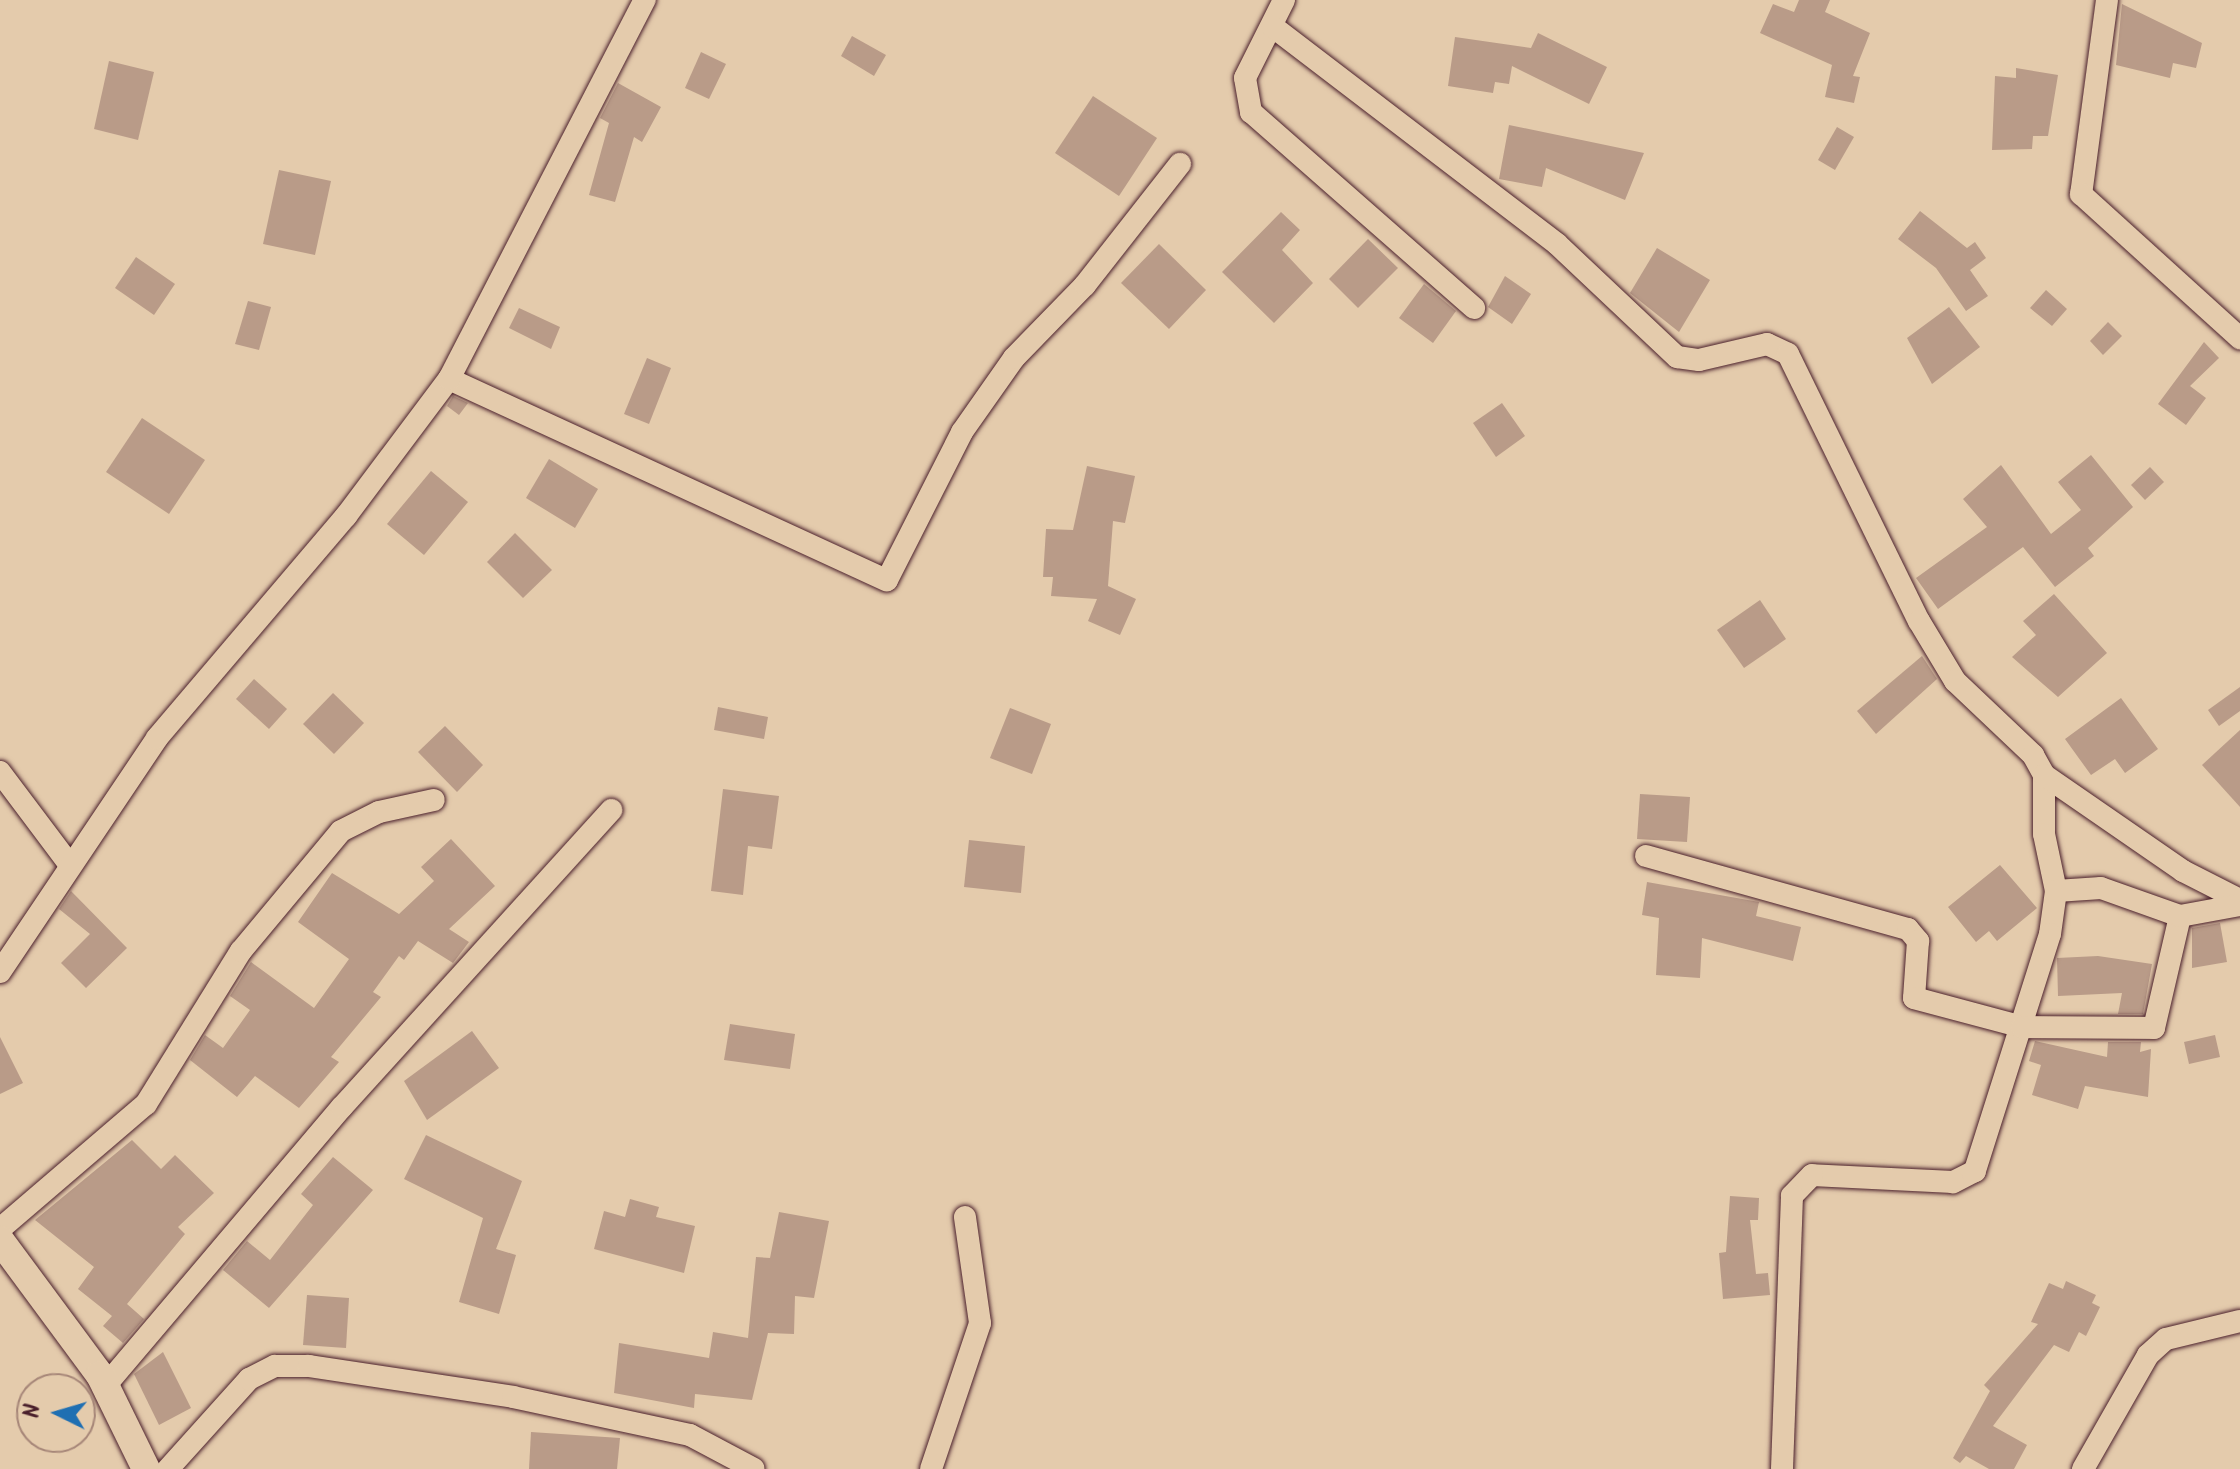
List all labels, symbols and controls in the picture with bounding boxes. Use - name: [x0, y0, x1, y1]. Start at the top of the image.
- north arrow: [16, 1373, 96, 1453]
- text: N: [16, 1403, 52, 1419]

